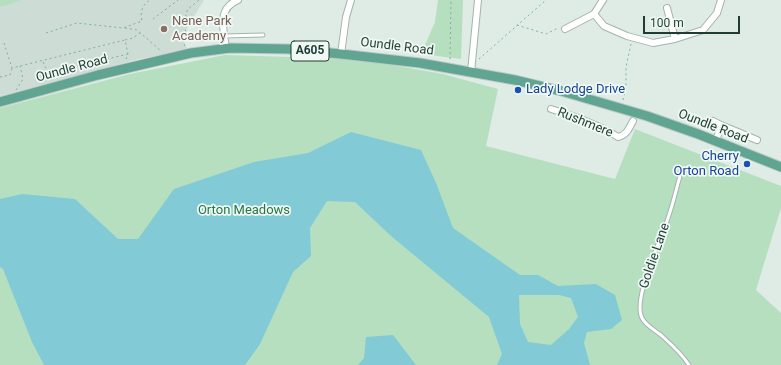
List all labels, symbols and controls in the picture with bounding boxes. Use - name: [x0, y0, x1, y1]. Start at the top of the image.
- scale bar: [645, 8, 742, 34]
- place label: Nene Park Academy: [172, 14, 232, 45]
- text: 100 m: [650, 16, 684, 30]
- marker: Nene Park Academy: [159, 24, 169, 34]
- street label: Oundle Road: [359, 35, 435, 59]
- road number: A605: [291, 41, 329, 61]
- street label: Oundle Road: [34, 52, 110, 86]
- place label: Lady Lodge Drive: [526, 82, 625, 98]
- marker: Lady Lodge Drive: [513, 85, 523, 95]
- street label: Rushmere: [555, 105, 615, 141]
- street label: Oundle Road: [676, 107, 750, 147]
- place label: Cherry Orton Road: [674, 149, 739, 180]
- marker: Cherry Orton Road: [742, 159, 752, 169]
- park label: Orton Meadows: [198, 203, 290, 219]
- street label: Goldie Lane: [637, 221, 673, 291]

